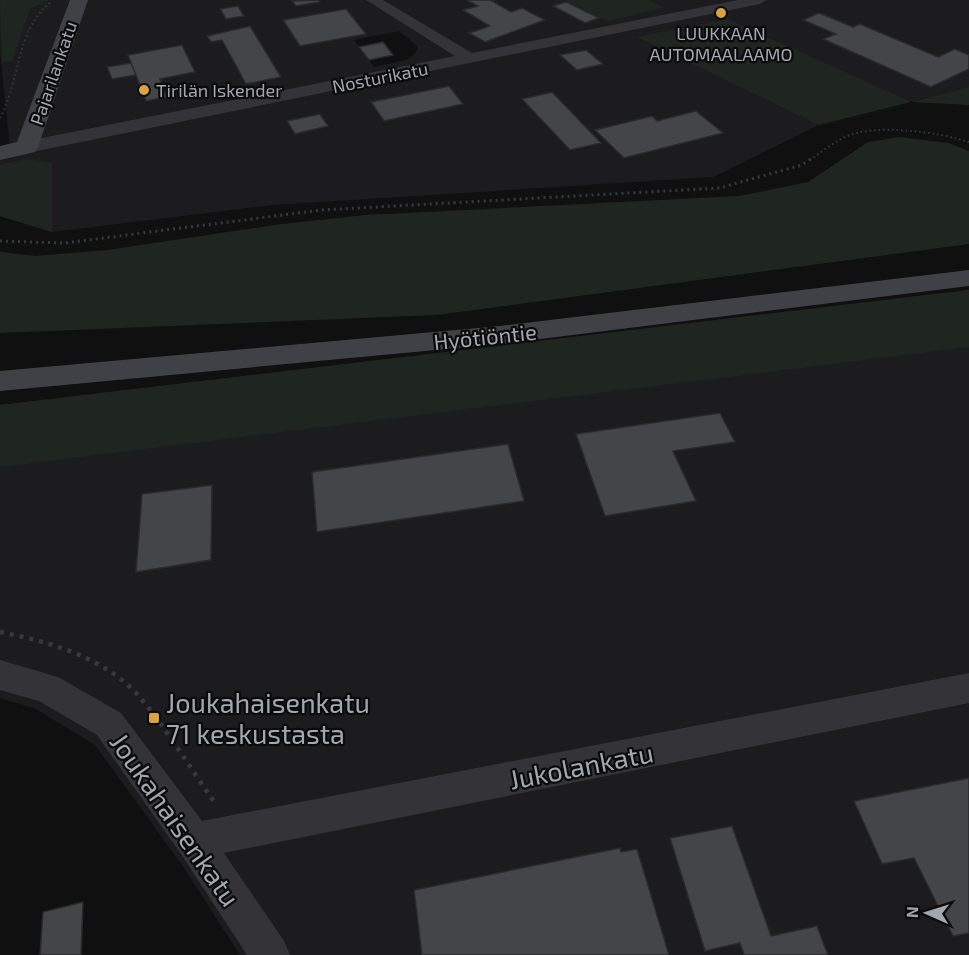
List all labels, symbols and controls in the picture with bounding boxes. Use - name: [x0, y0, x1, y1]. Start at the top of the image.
- marker: LUUKKAAN AUTOMAALAAMO: [714, 6, 728, 20]
- street label: Pajarilankatu: [25, 18, 81, 128]
- place label: LUUKKAAN AUTOMAALAAMO: [650, 22, 792, 65]
- street label: Nosturikatu: [330, 57, 430, 97]
- place label: Tirilän Iskender: [156, 79, 282, 101]
- marker: Tirilän Iskender: [137, 83, 151, 97]
- street label: Hyötiöntie: [432, 318, 538, 354]
- place label: Joukahaisenkatu 71 keskustasta: [166, 686, 370, 749]
- marker: Joukahaisenkatu 71 keskustasta: [147, 711, 161, 725]
- street label: Joukahaisenkatu: [104, 726, 248, 912]
- street label: Jukolankatu: [506, 735, 656, 795]
- north arrow: [897, 883, 957, 943]
- text: N: [902, 906, 921, 918]

